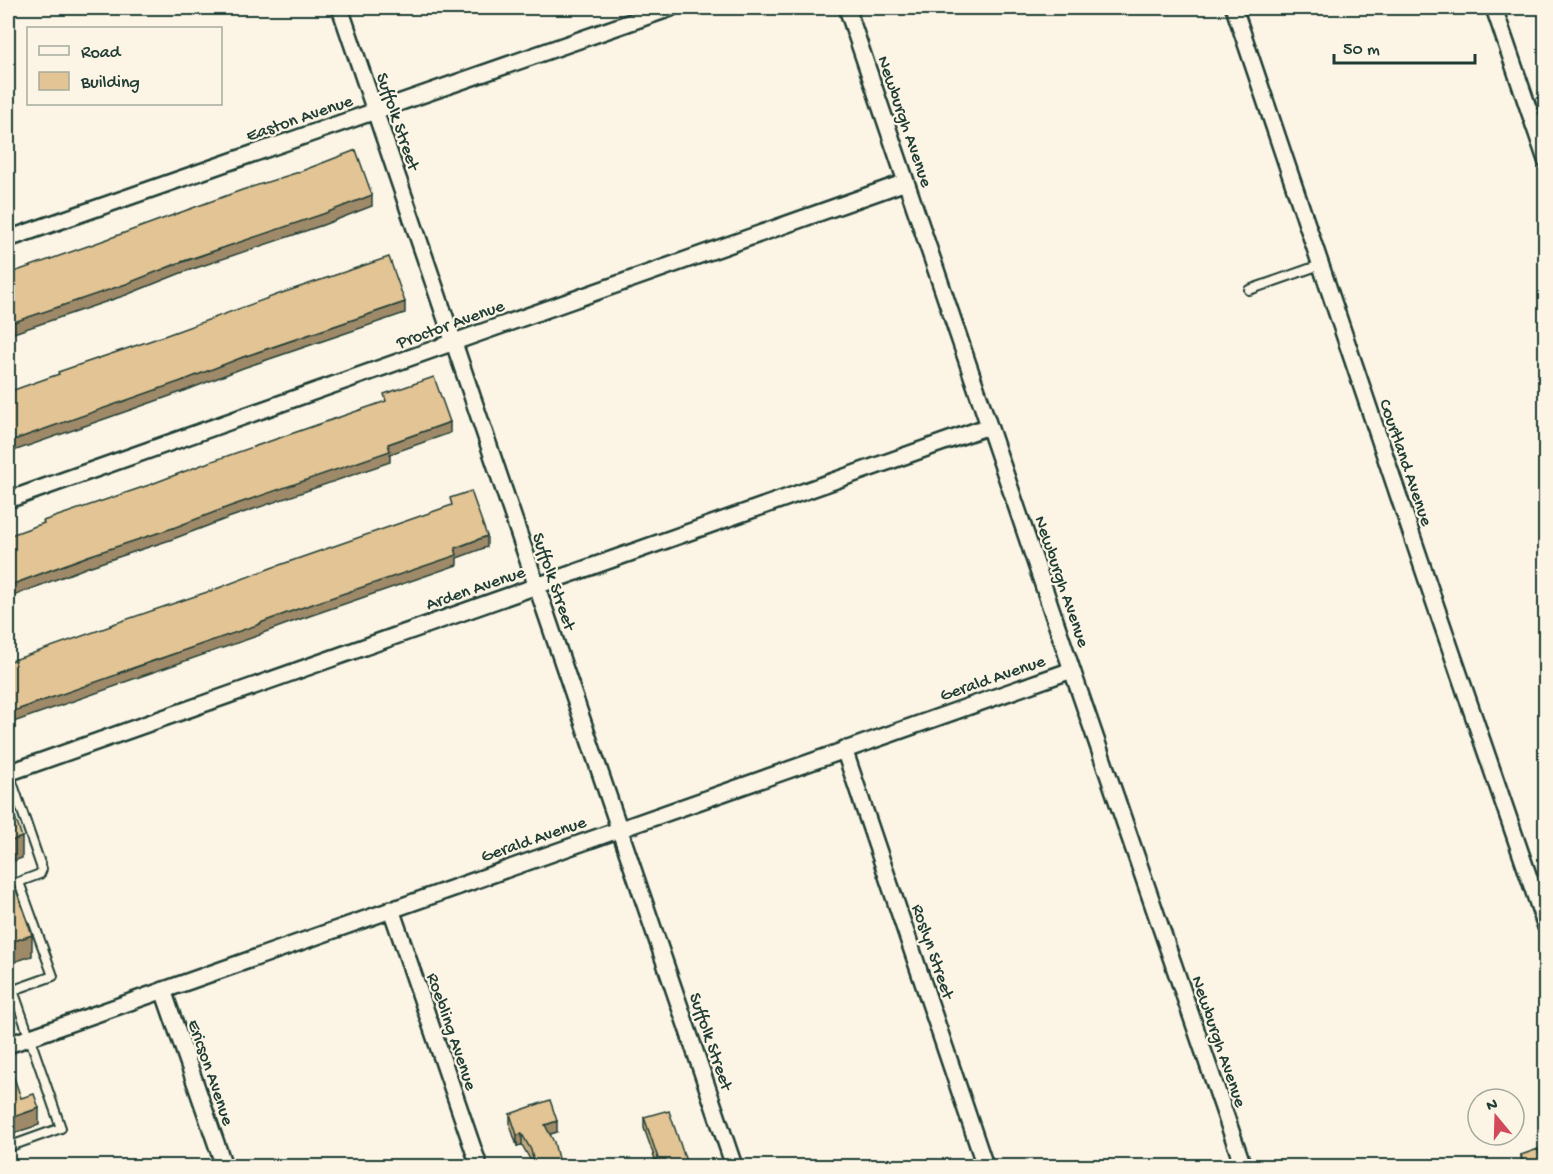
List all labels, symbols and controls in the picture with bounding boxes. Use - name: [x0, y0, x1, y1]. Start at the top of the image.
- legend: [27, 27, 222, 105]
- scale bar: [1334, 27, 1475, 65]
- text: 50 m: [1343, 40, 1380, 61]
- text: Road: [81, 43, 122, 64]
- street label: Newburgh Avenue: [871, 53, 936, 191]
- street label: Suffolk Street: [370, 70, 424, 175]
- text: Building: [80, 73, 140, 94]
- street label: Easton Avenue: [244, 91, 357, 147]
- street label: Proctor Avenue: [393, 296, 508, 355]
- street label: Courtland Avenue: [1373, 397, 1436, 530]
- street label: Newburgh Avenue: [1028, 513, 1093, 651]
- street label: Suffolk Street: [526, 530, 580, 635]
- street label: Arden Avenue: [423, 562, 529, 616]
- street label: Gerald Avenue: [937, 651, 1049, 707]
- street label: Gerald Avenue: [478, 812, 590, 868]
- street label: Roslyn Street: [906, 902, 958, 1004]
- street label: Roebling Avenue: [421, 970, 481, 1094]
- street label: Newburgh Avenue: [1185, 973, 1250, 1111]
- street label: Suffolk Street: [683, 990, 737, 1095]
- street label: Ericson Avenue: [182, 1017, 238, 1129]
- north arrow: [1466, 1087, 1526, 1147]
- text: N: [1484, 1095, 1501, 1117]

